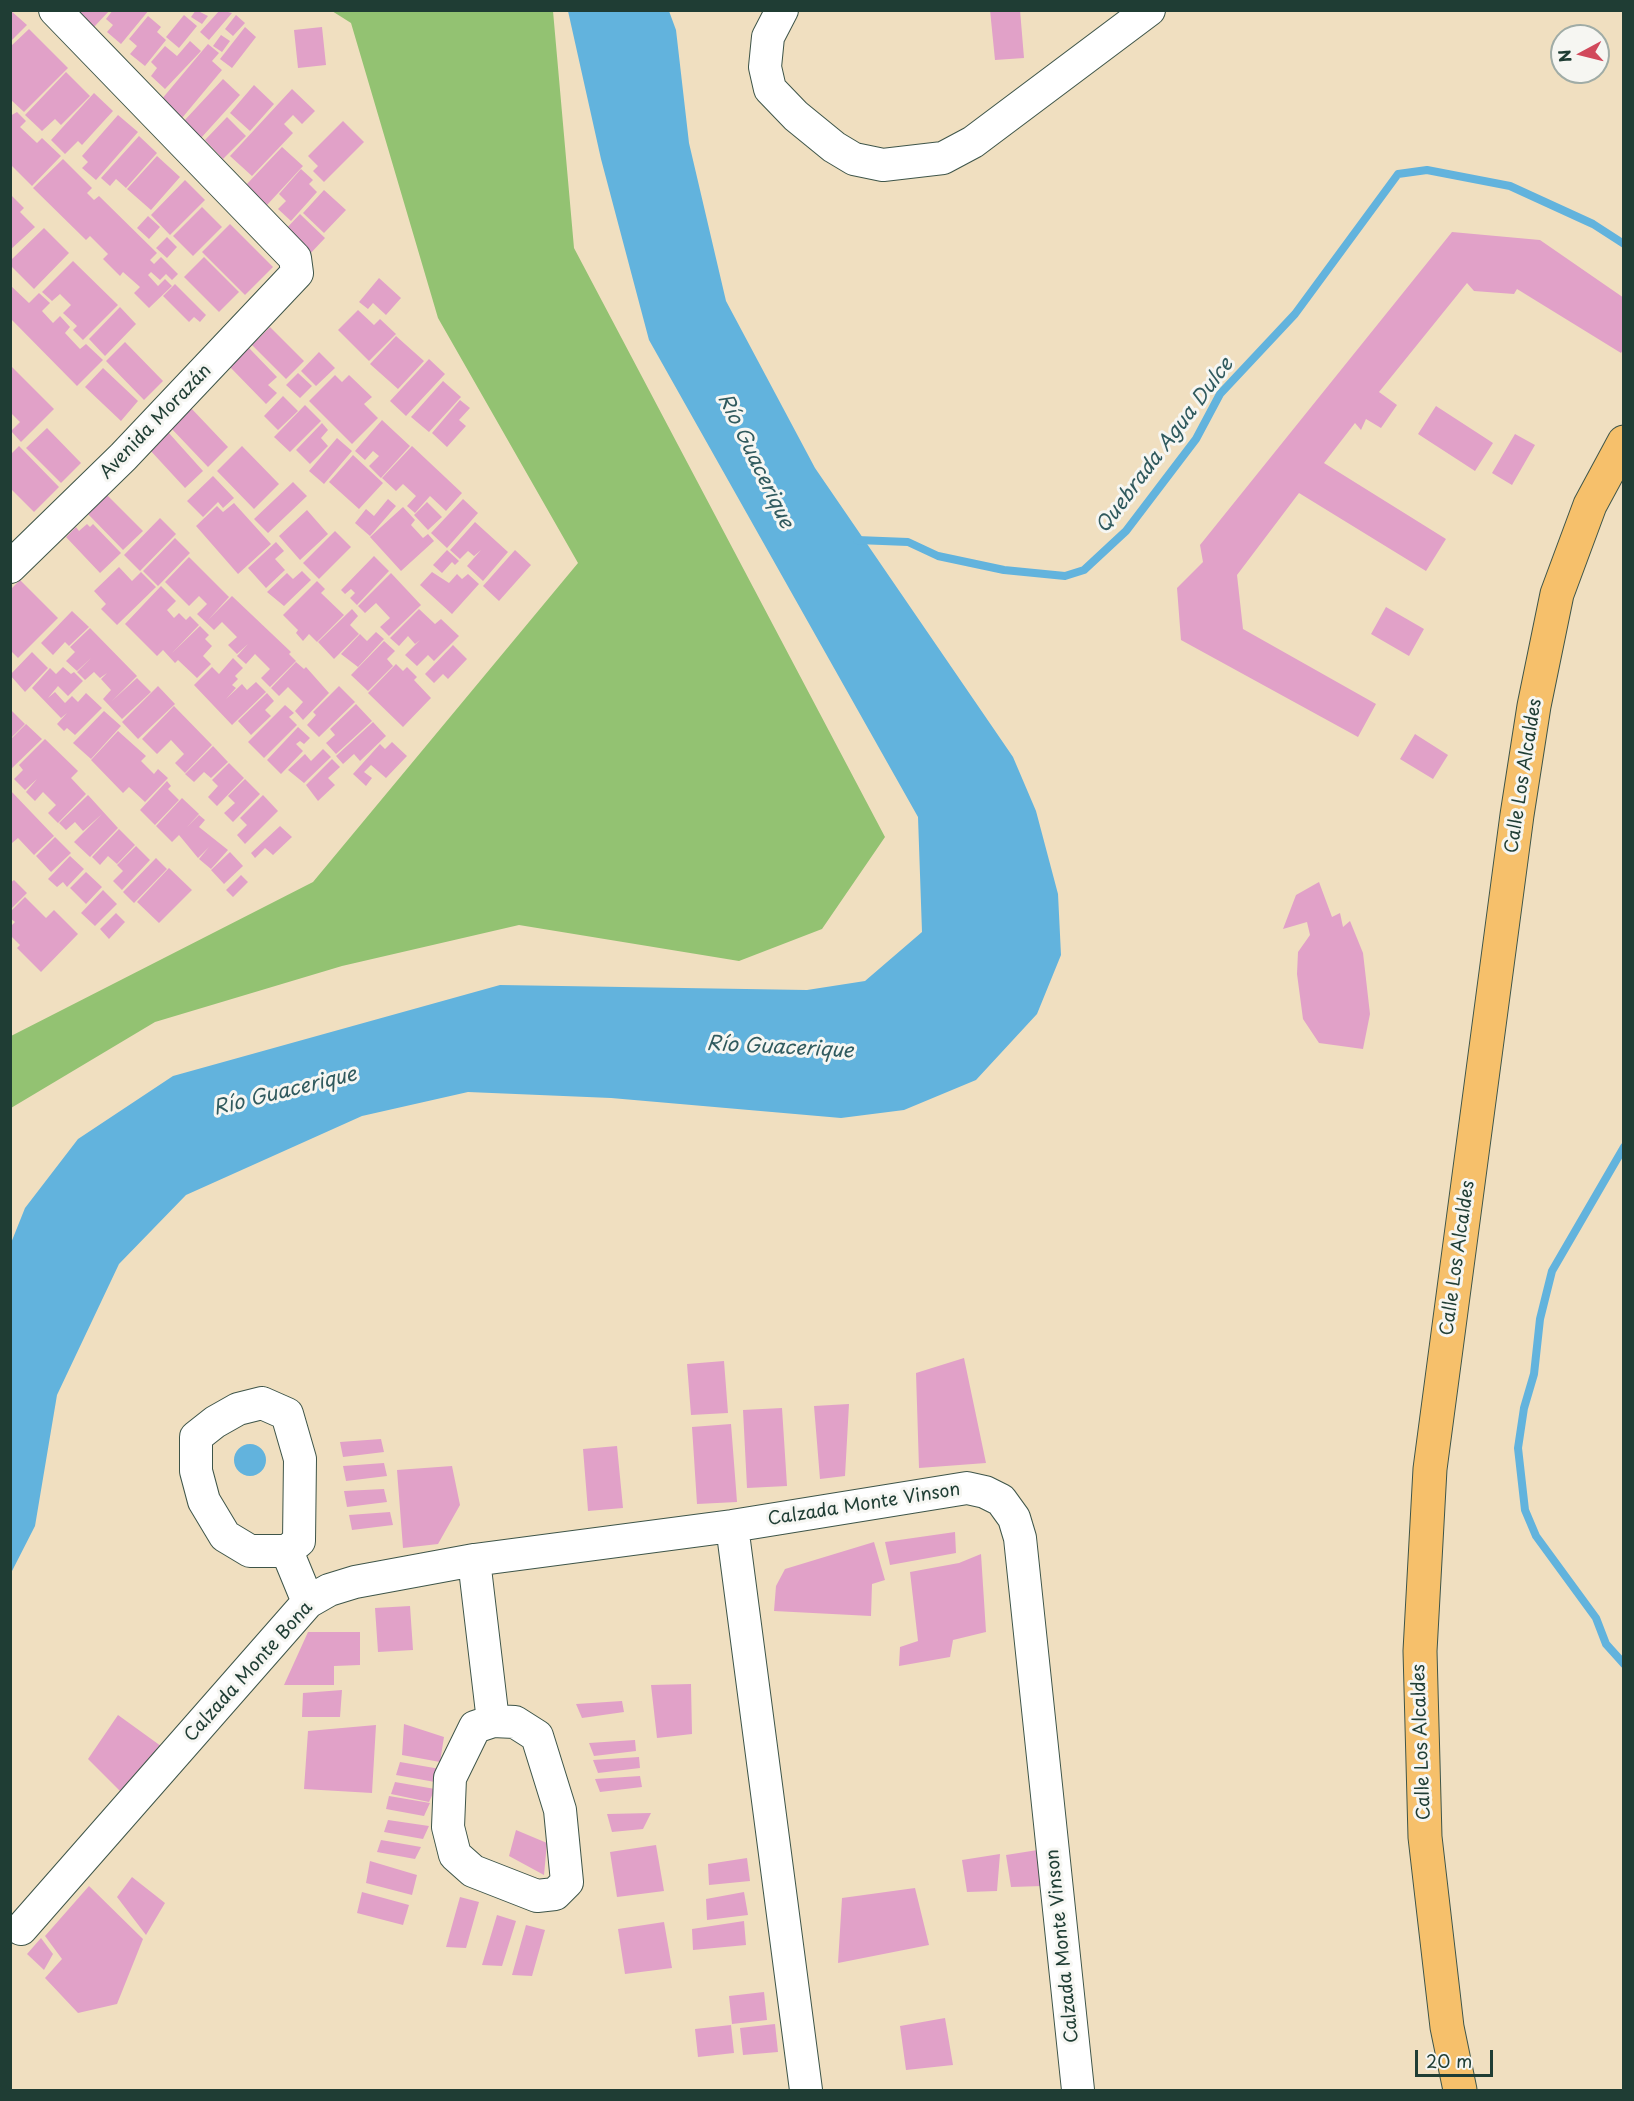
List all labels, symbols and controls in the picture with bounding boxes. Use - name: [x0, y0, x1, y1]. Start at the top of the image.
- north arrow: [1550, 24, 1610, 84]
- text: N: [1551, 48, 1577, 64]
- water label: Quebrada Agua Dulce: [1091, 354, 1239, 538]
- street label: Avenida Morazán: [96, 360, 216, 484]
- water label: Río Guacerique: [712, 390, 798, 532]
- street label: Calle Los Alcaldes: [1501, 697, 1547, 855]
- water label: Río Guacerique: [706, 1032, 854, 1064]
- water label: Río Guacerique: [211, 1063, 359, 1121]
- street label: Calle Los Alcaldes: [1436, 1179, 1480, 1337]
- street label: Calzada Monte Vinson: [766, 1479, 962, 1531]
- street label: Calzada Monte Bona: [180, 1597, 318, 1747]
- street label: Calle Los Alcaldes: [1408, 1663, 1436, 1821]
- street label: Calzada Monte Vinson: [1042, 1848, 1084, 2044]
- scale bar: [1418, 2038, 1496, 2076]
- text: 20 m: [1426, 2047, 1472, 2074]

